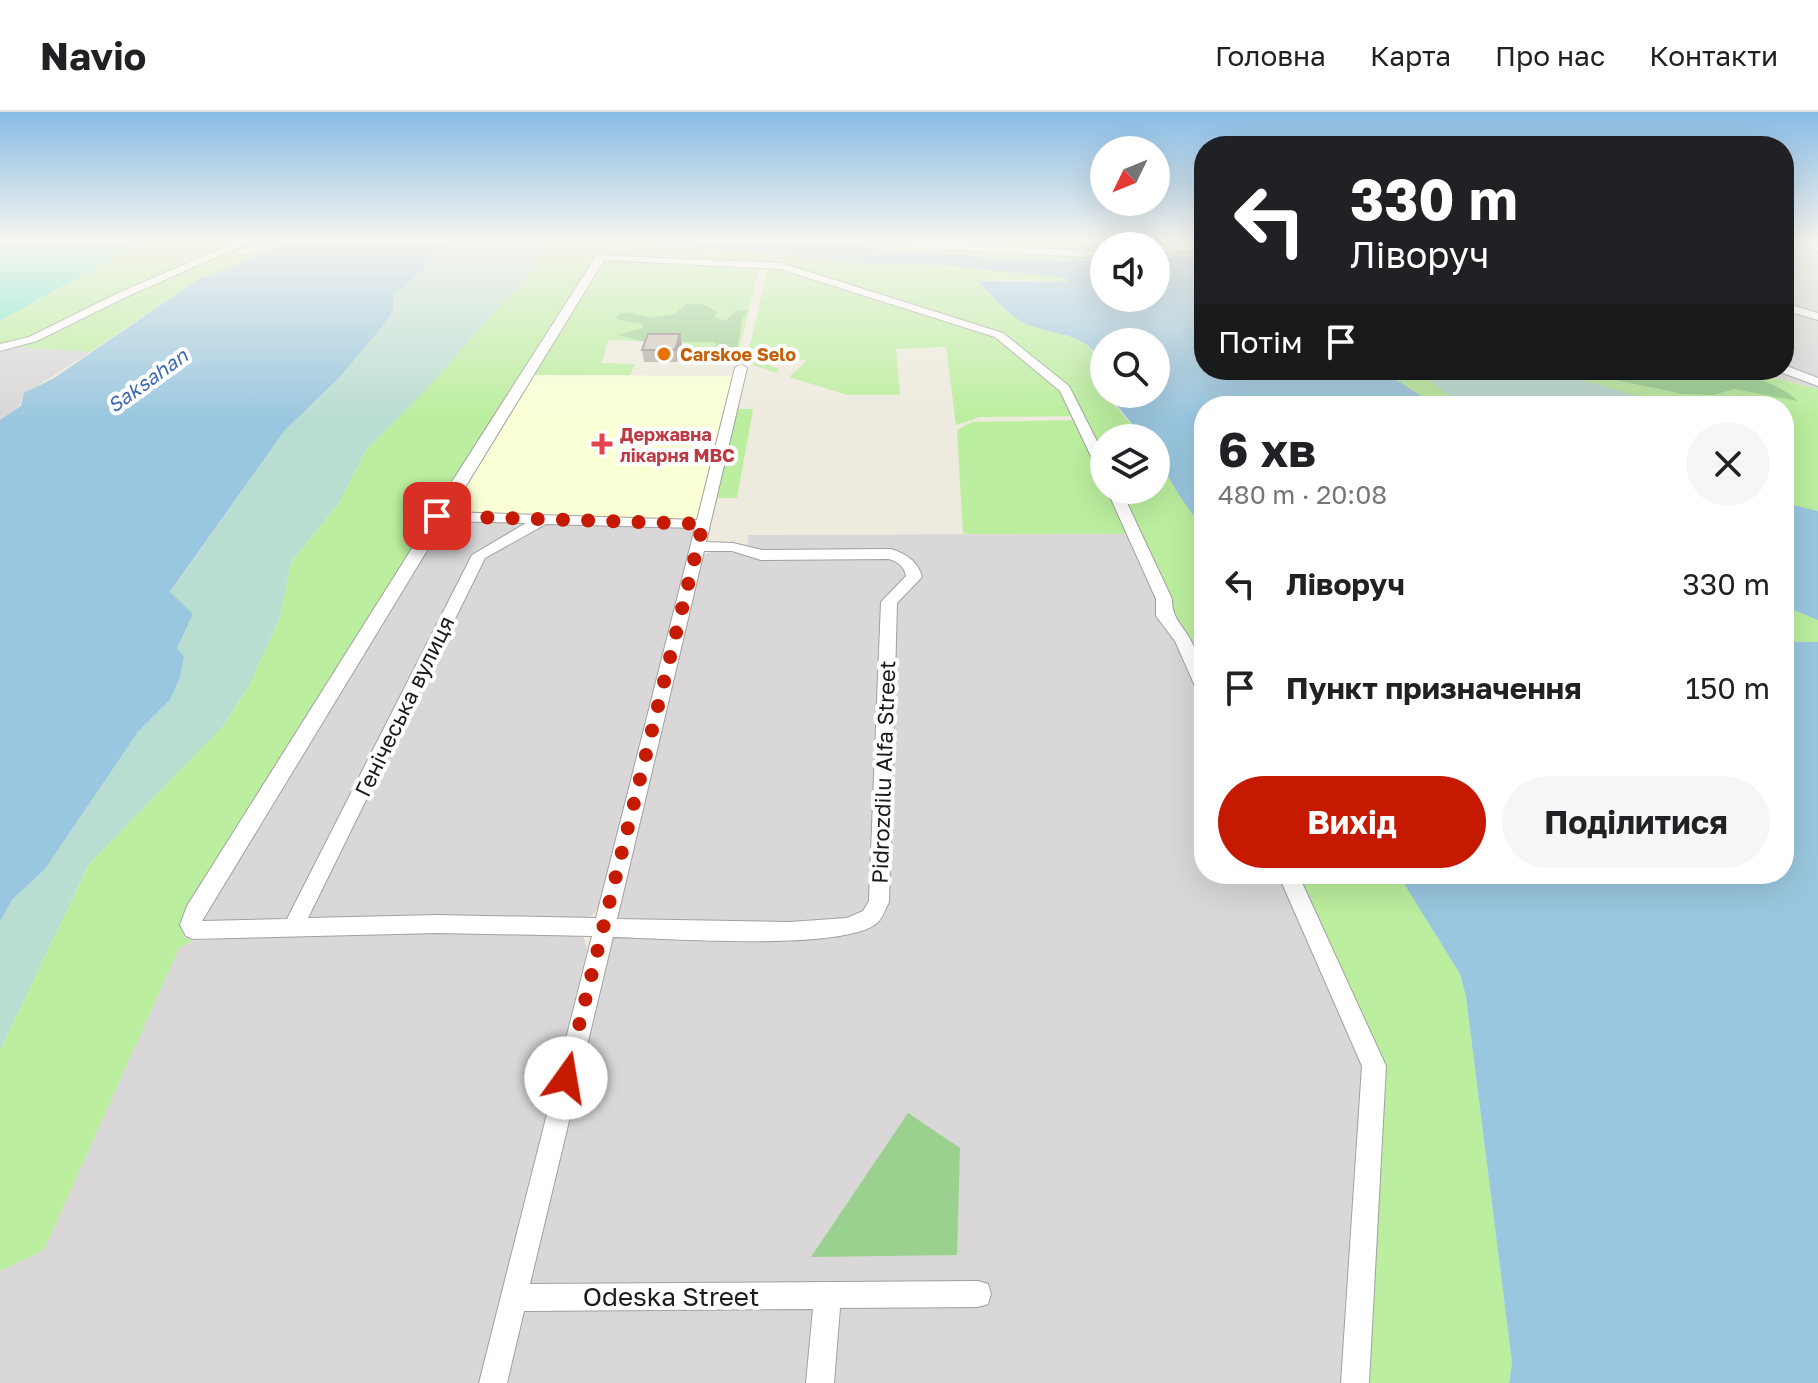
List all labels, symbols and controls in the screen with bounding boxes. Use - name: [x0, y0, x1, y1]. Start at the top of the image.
- text: Navio: [40, 33, 146, 78]
- text: Головна: [1215, 39, 1326, 72]
- text: Карта: [1370, 39, 1451, 72]
- text: Про нас: [1495, 39, 1605, 72]
- text: Контакти: [1649, 39, 1778, 72]
- north arrow: [1090, 136, 1170, 216]
- map controls: [1090, 136, 1170, 504]
- text: 330 m: [1350, 165, 1518, 232]
- icon: left: [1218, 168, 1322, 272]
- button: sound: [1090, 232, 1170, 312]
- text: Ліворуч: [1350, 233, 1489, 276]
- icon: arrive: [1319, 320, 1363, 364]
- text: Потім: [1218, 324, 1303, 360]
- button: search: [1090, 328, 1170, 408]
- water label: Saksahan: [102, 342, 192, 417]
- place label: Carskое Selo: [680, 343, 796, 365]
- marker: Carskое Selo: [655, 345, 673, 363]
- text: 6 хв: [1218, 420, 1316, 478]
- button: close: [1686, 422, 1770, 506]
- place label: Державна лікарня МВС: [620, 423, 735, 466]
- button: layers: [1090, 424, 1170, 504]
- marker: Державна лікарня МВС: [591, 433, 613, 455]
- text: 480 m · 20:08: [1218, 479, 1387, 510]
- pin: [403, 482, 471, 550]
- icon: arrive: [415, 494, 459, 538]
- icon: left: [1218, 562, 1262, 606]
- text: Ліворуч: [1286, 566, 1405, 602]
- text: 330 m: [1682, 566, 1770, 602]
- street label: Генічеська вулиця: [349, 611, 459, 801]
- street label: Pidrozdilu Alfa Street: [866, 660, 900, 884]
- icon: arrive: [1218, 666, 1262, 710]
- text: Пункт призначення: [1286, 670, 1582, 706]
- text: 150 m: [1685, 670, 1770, 706]
- button: Вихід: [1218, 776, 1486, 868]
- button: Поділитися: [1502, 776, 1770, 868]
- position arrow: [524, 1036, 608, 1120]
- street label: Odeska Street: [583, 1281, 759, 1312]

